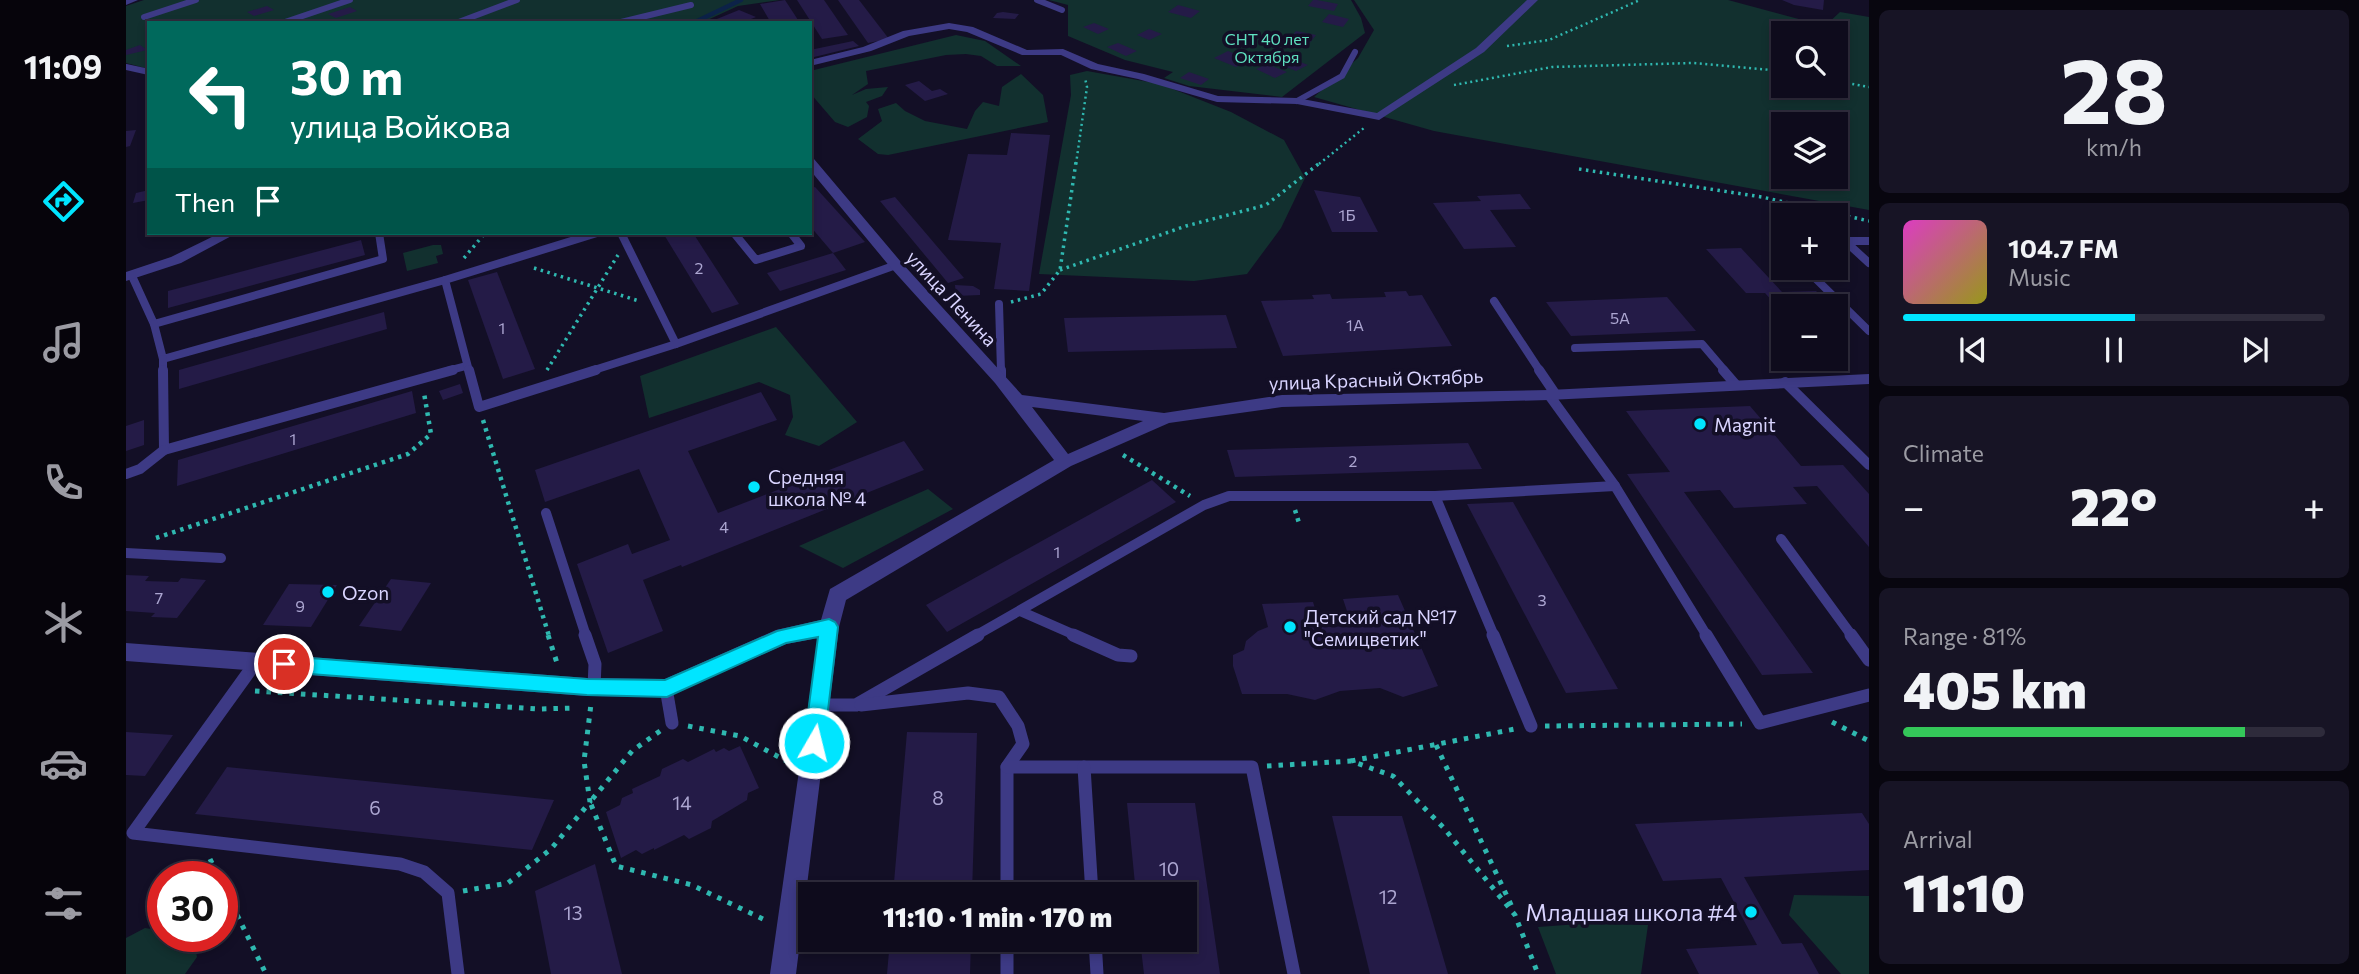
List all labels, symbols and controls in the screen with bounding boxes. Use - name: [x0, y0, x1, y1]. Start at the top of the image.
- map controls: [1771, 21, 1848, 371]
- button: search: [1771, 21, 1848, 98]
- park label: СНТ 40 лет Октября: [1225, 29, 1310, 66]
- text: 28: [2060, 31, 2168, 143]
- text: 30 m: [290, 45, 403, 105]
- text: 11:09: [24, 46, 102, 86]
- icon: left: [175, 49, 266, 140]
- text: улица Войкова: [290, 105, 511, 145]
- button: layers: [1771, 112, 1848, 189]
- text: km/h: [2086, 133, 2142, 161]
- icon: directions: [39, 177, 88, 226]
- icon: arrive: [249, 182, 287, 220]
- text: Then: [175, 186, 235, 217]
- button: +: [1771, 203, 1848, 280]
- house number: 1Б: [1339, 205, 1355, 224]
- text: 104.7 FM: [2008, 232, 2119, 263]
- street label: улица Ленина: [902, 245, 1002, 351]
- house number: 2: [695, 258, 704, 277]
- text: Music: [2008, 263, 2071, 291]
- button: −: [1771, 294, 1848, 371]
- house number: 5А: [1610, 308, 1630, 327]
- house number: 1А: [1346, 315, 1364, 334]
- icon: music: [39, 318, 88, 367]
- house number: 1: [499, 318, 505, 337]
- icon: previous: [1954, 331, 1992, 369]
- icon: pause: [2095, 331, 2133, 369]
- icon: next: [2236, 331, 2274, 369]
- street label: улица Красный Октябрь: [1268, 364, 1484, 394]
- place label: Magnit: [1714, 413, 1776, 436]
- marker: Magnit: [1692, 416, 1708, 432]
- house number: 1: [290, 429, 296, 448]
- text: Climate: [1903, 439, 1984, 467]
- house number: 2: [1349, 451, 1358, 470]
- icon: phone: [39, 458, 88, 507]
- place label: Средняя школа № 4: [768, 465, 867, 510]
- text: 22°: [2070, 473, 2157, 537]
- marker: Средняя школа № 4: [746, 479, 762, 495]
- text: −: [1903, 482, 1925, 529]
- text: +: [2303, 482, 2325, 529]
- house number: 4: [719, 517, 729, 536]
- house number: 1: [1054, 542, 1060, 561]
- place label: Ozon: [342, 581, 389, 604]
- marker: Ozon: [320, 584, 336, 600]
- house number: 7: [155, 588, 163, 607]
- house number: 3: [1537, 590, 1547, 609]
- house number: 9: [295, 596, 305, 615]
- icon: climate: [39, 598, 88, 647]
- place label: Детский сад №17 "Семицветик": [1304, 605, 1457, 650]
- marker: Детский сад №17 "Семицветик": [1282, 619, 1298, 635]
- text: Range · 81%: [1903, 622, 2026, 650]
- pin: [254, 634, 314, 694]
- icon: arrive: [265, 645, 303, 683]
- text: 405 km: [1903, 656, 2087, 720]
- position arrow: [777, 706, 851, 780]
- icon: car: [39, 739, 88, 788]
- house number: 8: [932, 786, 944, 809]
- house number: 14: [672, 791, 692, 814]
- house number: 6: [369, 796, 381, 819]
- text: Arrival: [1903, 825, 1973, 853]
- house number: 10: [1159, 857, 1179, 880]
- text: 11:10: [1903, 859, 2025, 923]
- speed limit sign: 30: [147, 861, 238, 952]
- icon: filters: [39, 879, 88, 928]
- house number: 12: [1379, 885, 1397, 908]
- place label: Младшая школа #4: [1525, 898, 1737, 926]
- house number: 13: [564, 901, 582, 924]
- text: 11:10 · 1 min · 170 m: [883, 901, 1112, 932]
- marker: Младшая школа #4: [1743, 904, 1759, 920]

